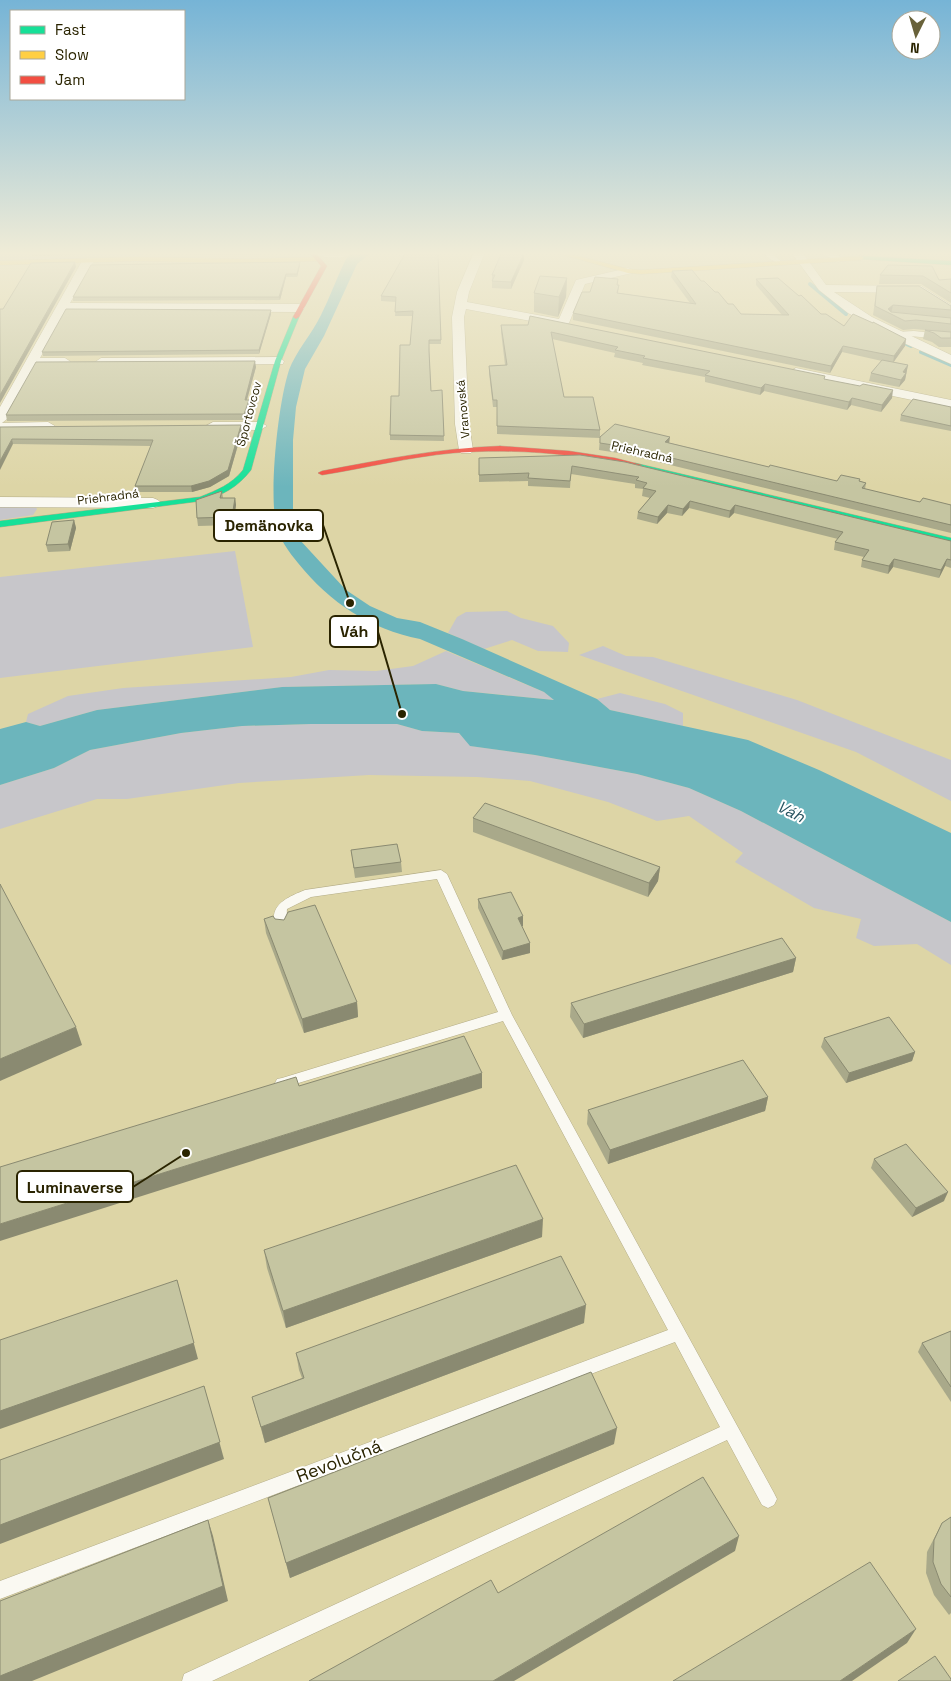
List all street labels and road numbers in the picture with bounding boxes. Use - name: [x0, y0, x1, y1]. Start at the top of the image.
- street label: Športovcov: [233, 379, 265, 448]
- street label: Vranovská: [452, 379, 474, 439]
- street label: Priehradná: [610, 437, 674, 467]
- street label: Priehradná: [76, 485, 140, 509]
- street label: Revolučná: [293, 1434, 385, 1487]

